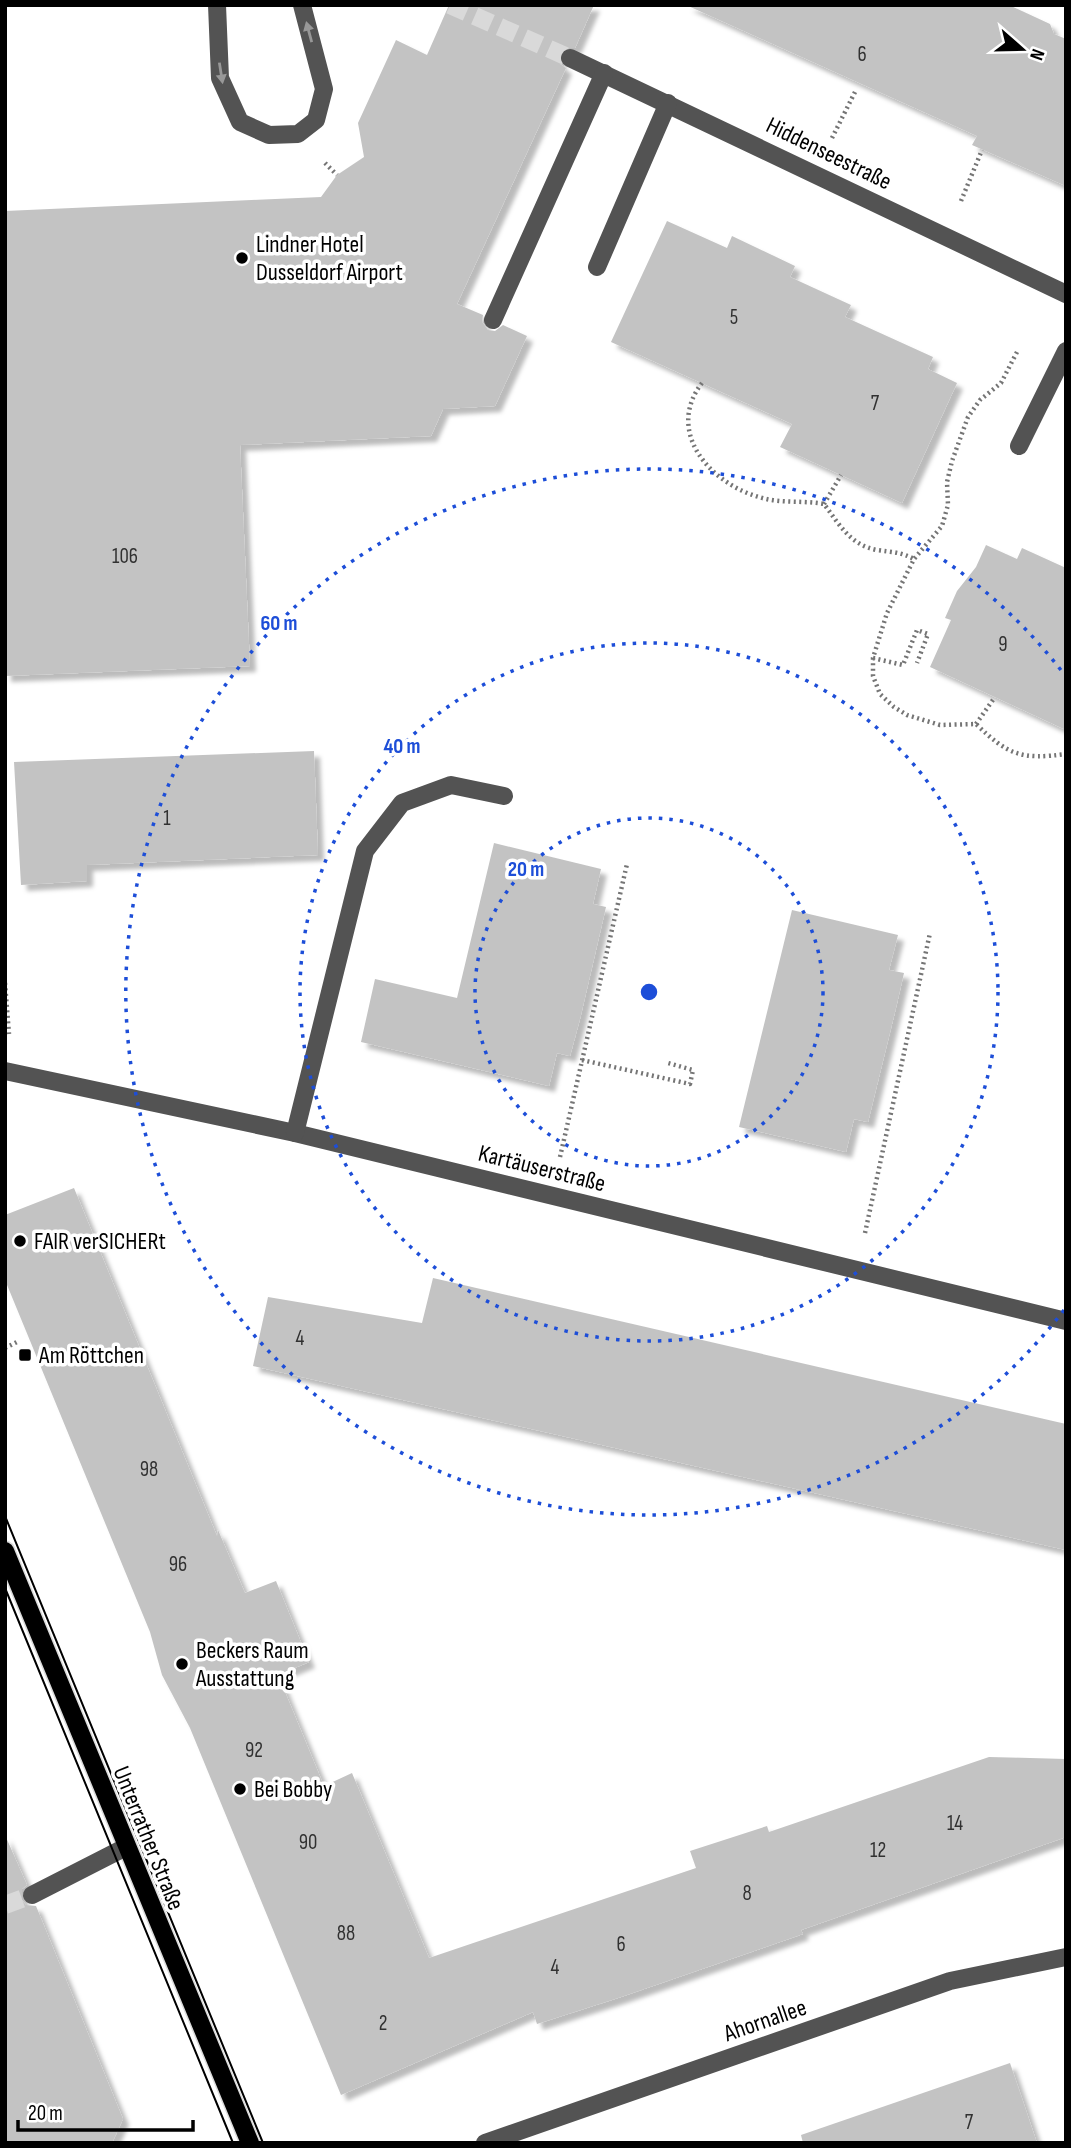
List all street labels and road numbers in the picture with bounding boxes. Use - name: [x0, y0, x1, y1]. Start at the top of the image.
- street label: Hiddenseestraße: [761, 111, 896, 196]
- street label: Kartäuserstraße: [475, 1139, 608, 1198]
- street label: Unterrather Straße: [106, 1762, 191, 1914]
- street label: Ahornallee: [719, 1993, 810, 2048]

